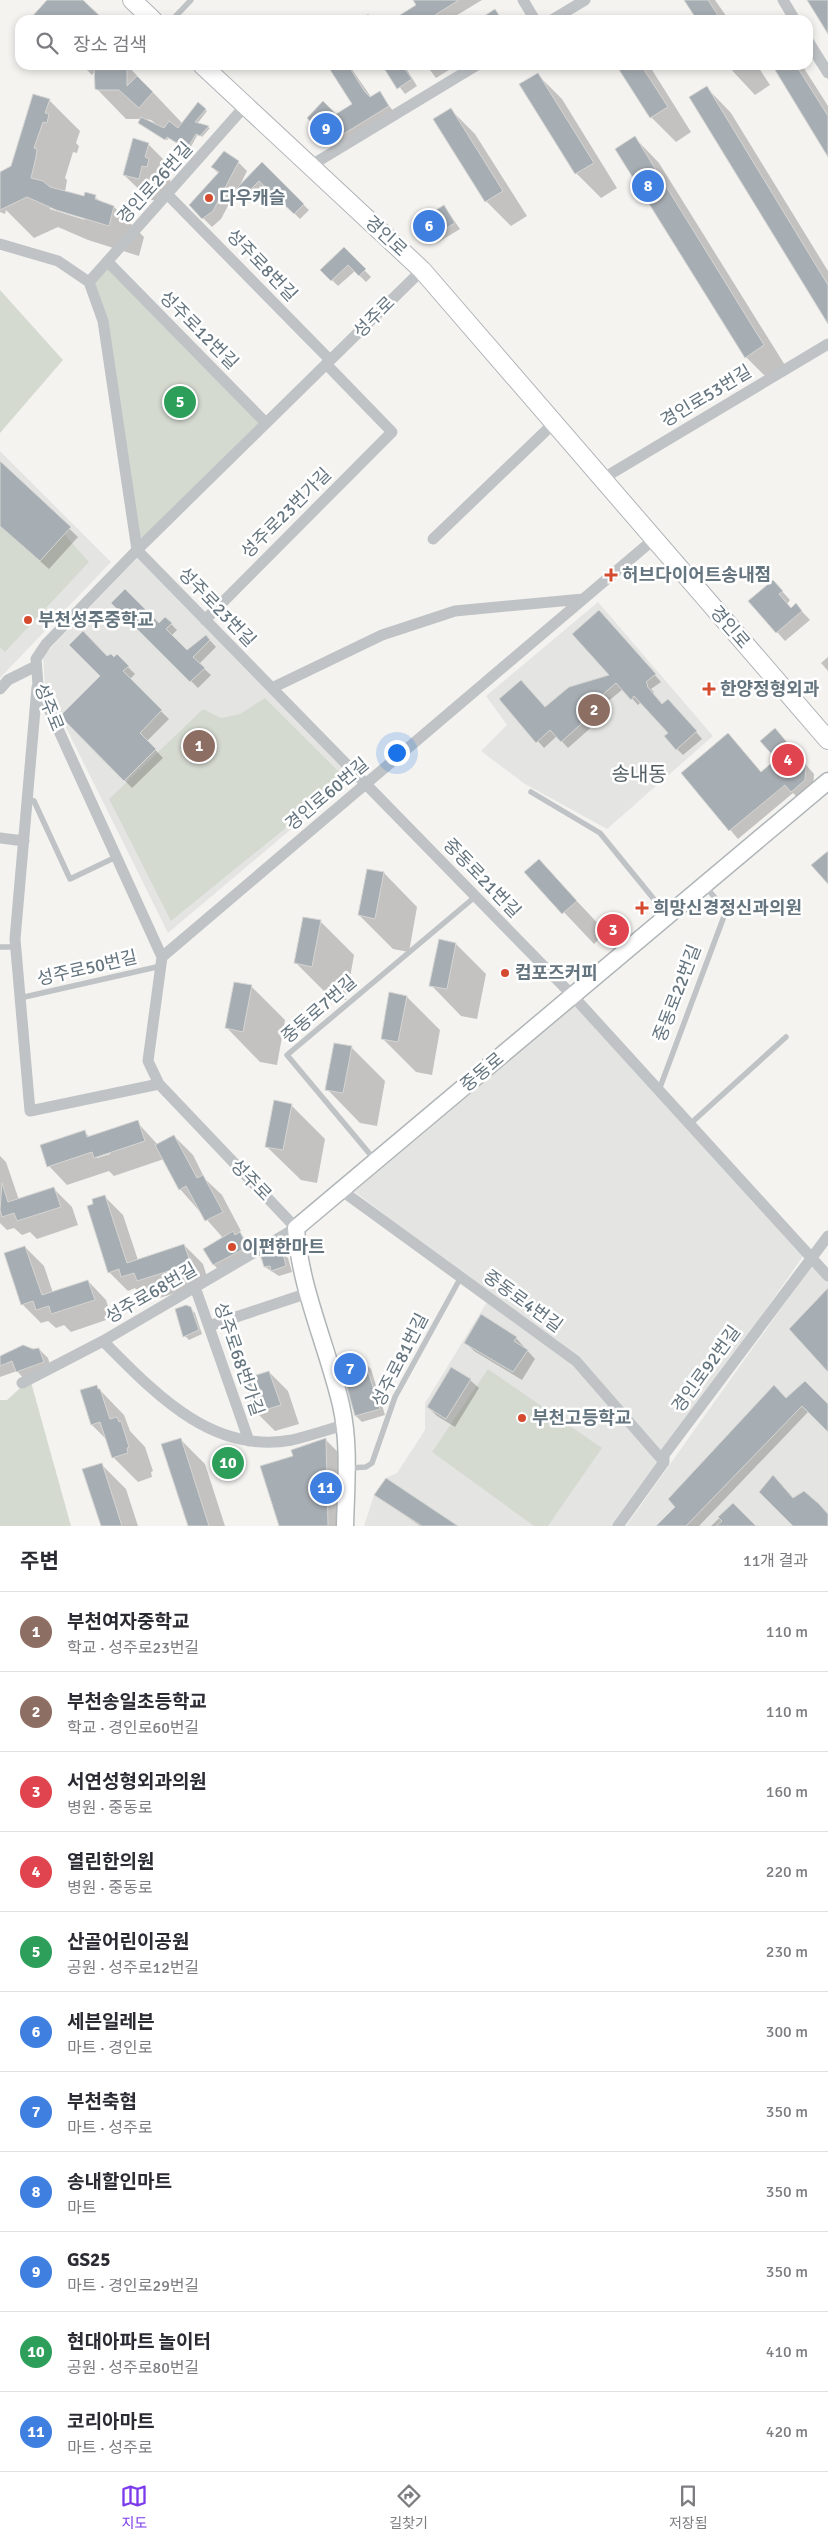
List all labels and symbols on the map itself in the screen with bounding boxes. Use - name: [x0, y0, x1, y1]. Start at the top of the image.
- pin: 9: [310, 110, 342, 148]
- street label: 경인로26번길: [113, 138, 197, 228]
- pin: 8: [632, 167, 664, 205]
- place label: 다우캐슬: [219, 187, 285, 209]
- marker: 다우캐슬: [203, 192, 215, 204]
- pin: 6: [413, 207, 445, 245]
- street label: 경인로: [360, 211, 412, 261]
- street label: 성주로8번길: [222, 224, 302, 306]
- street label: 성주로12번길: [155, 286, 243, 374]
- street label: 성주로: [349, 292, 399, 342]
- street label: 경인로53번길: [657, 360, 755, 432]
- pin: 5: [164, 383, 196, 421]
- street label: 성주로23번가길: [236, 463, 336, 563]
- street label: 성주로23번길: [174, 563, 260, 651]
- place label: 허브다이어트송내점: [622, 564, 771, 586]
- marker: 허브다이어트송내점: [604, 568, 618, 582]
- street label: 경인로: [705, 601, 755, 653]
- place label: 부천성주중학교: [38, 609, 154, 631]
- marker: 부천성주중학교: [22, 614, 34, 626]
- place label: 한양정형외과: [720, 678, 820, 700]
- street label: 성주로: [29, 680, 69, 734]
- marker: 한양정형외과: [702, 682, 716, 696]
- pin: 2: [578, 691, 610, 729]
- pin: 1: [183, 727, 215, 765]
- your location: [384, 740, 410, 766]
- pin: 4: [772, 741, 804, 779]
- street label: 경인로60번길: [281, 753, 373, 835]
- district label: 송내동: [611, 762, 667, 787]
- street label: 중동로21번길: [439, 834, 525, 922]
- place label: 희망신경정신과의원: [653, 897, 802, 919]
- marker: 희망신경정신과의원: [635, 901, 649, 915]
- pin: 3: [597, 911, 629, 949]
- street label: 중동로22번길: [648, 941, 706, 1045]
- street label: 성주로50번길: [35, 946, 139, 990]
- place label: 컴포즈커피: [515, 962, 598, 984]
- marker: 컴포즈커피: [499, 967, 511, 979]
- street label: 중동로7번길: [277, 970, 361, 1048]
- street label: 중동로: [456, 1048, 508, 1096]
- street label: 성주로: [226, 1154, 276, 1206]
- place label: 이편한마트: [242, 1236, 325, 1258]
- marker: 이편한마트: [226, 1241, 238, 1253]
- street label: 성주로68번길: [101, 1258, 201, 1328]
- street label: 중동로4번길: [479, 1265, 567, 1337]
- street label: 성주로68번가길: [209, 1299, 269, 1419]
- street label: 성주로81번길: [367, 1309, 433, 1411]
- street label: 경인로92번길: [667, 1321, 745, 1417]
- pin: 7: [334, 1350, 366, 1388]
- place label: 부천고등학교: [532, 1407, 631, 1429]
- marker: 부천고등학교: [516, 1412, 528, 1424]
- pin: 10: [212, 1444, 244, 1482]
- pin: 11: [310, 1469, 342, 1507]

